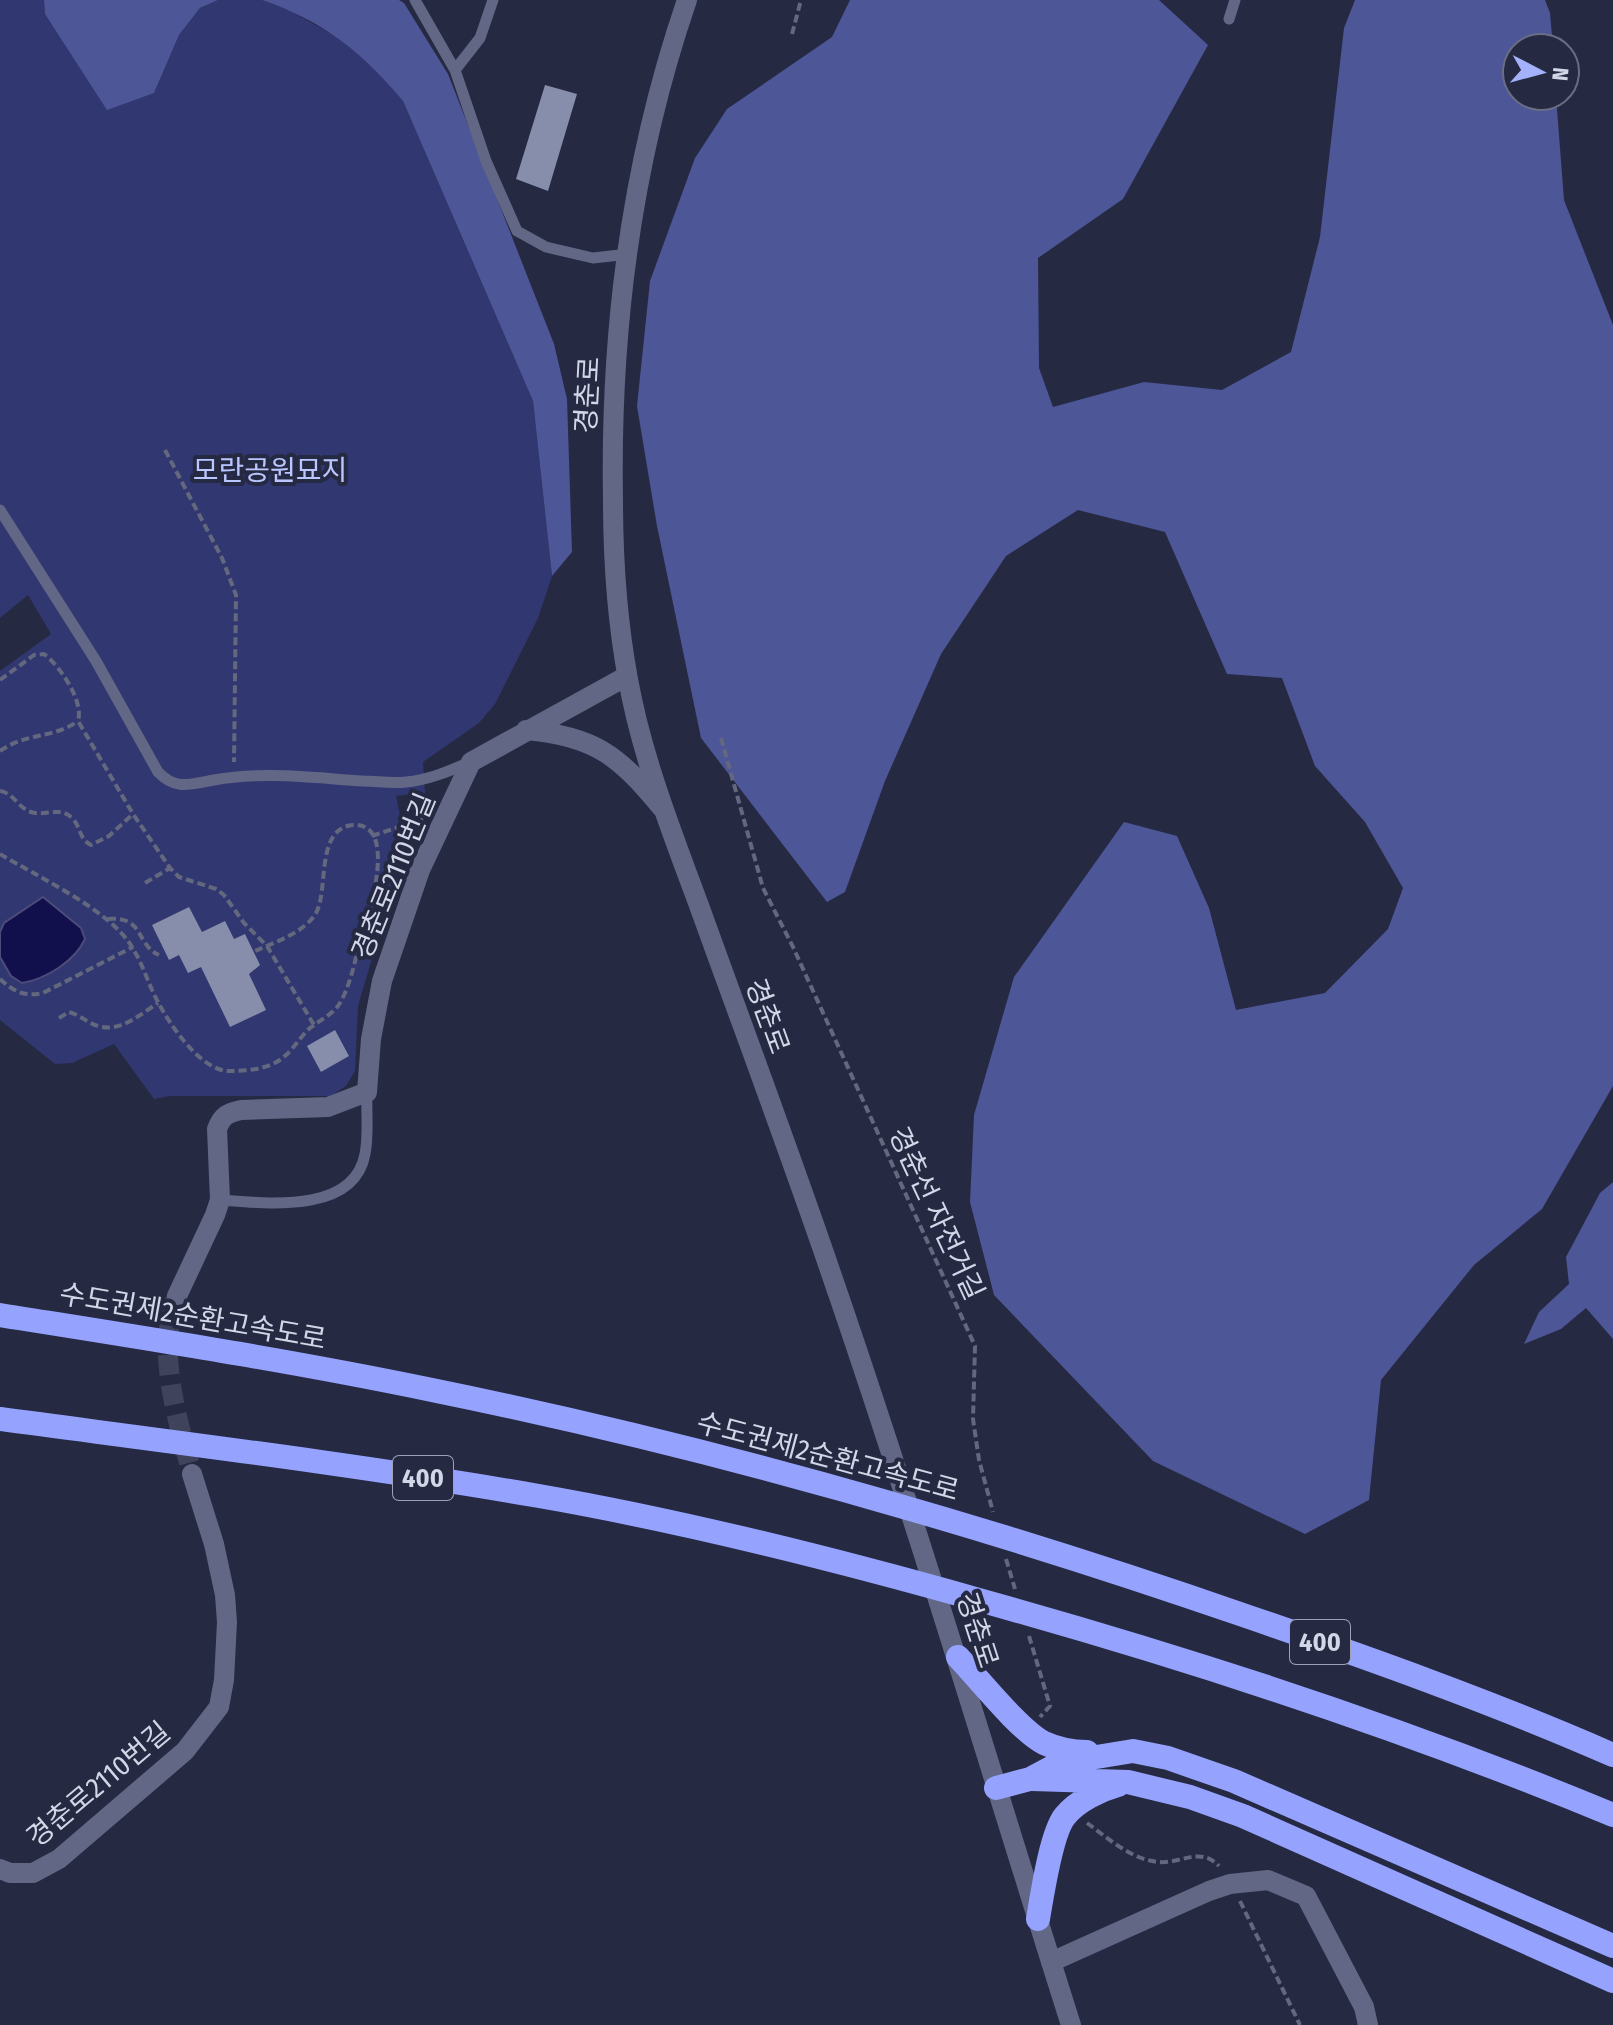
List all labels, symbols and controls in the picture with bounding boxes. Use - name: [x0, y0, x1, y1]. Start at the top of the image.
- north arrow: [1501, 32, 1581, 112]
- text: N: [1546, 66, 1575, 82]
- street label: 경춘로: [569, 356, 606, 434]
- park label: 모란공원묘지: [193, 454, 347, 487]
- street label: 경춘로2110번길: [345, 788, 442, 964]
- street label: 경춘로: [739, 974, 796, 1058]
- street label: 경춘선 자전거길: [882, 1122, 991, 1305]
- street label: 수도권제2순환고속도로: [57, 1277, 329, 1356]
- street label: 수도권제2순환고속도로: [693, 1406, 963, 1507]
- road number: 400: [393, 1456, 453, 1500]
- street label: 경춘로: [950, 1588, 1005, 1672]
- road number: 400: [1290, 1620, 1350, 1664]
- street label: 경춘로2110번길: [20, 1715, 177, 1854]

